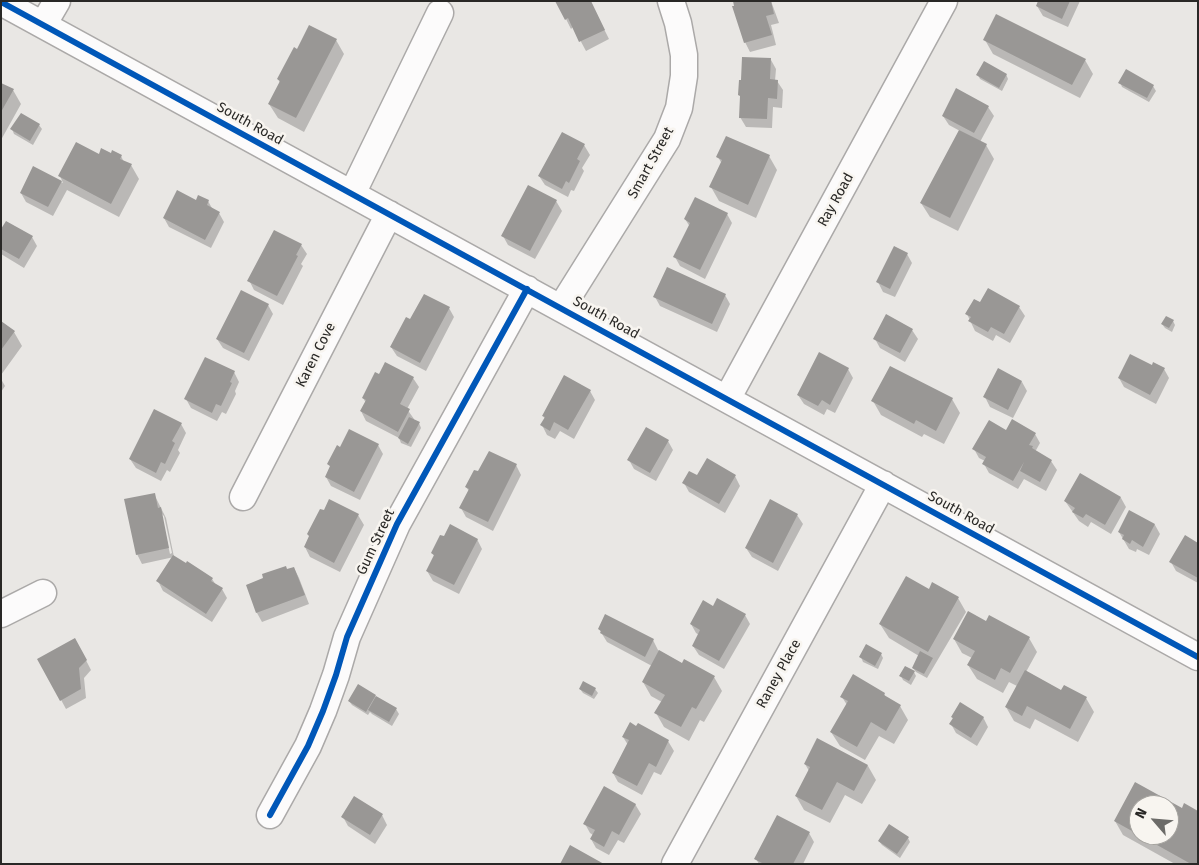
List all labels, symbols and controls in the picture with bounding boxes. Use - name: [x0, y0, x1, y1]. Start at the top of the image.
- street label: South Road: [214, 99, 286, 149]
- street label: Smart Street: [624, 124, 678, 202]
- street label: Ray Road: [814, 170, 858, 230]
- street label: South Road: [570, 293, 642, 343]
- street label: Karen Cove: [293, 320, 339, 390]
- street label: South Road: [925, 488, 997, 538]
- street label: Gum Street: [353, 506, 399, 578]
- street label: Raney Place: [753, 637, 805, 711]
- north arrow: [1129, 795, 1179, 845]
- text: N: [1131, 805, 1151, 821]

